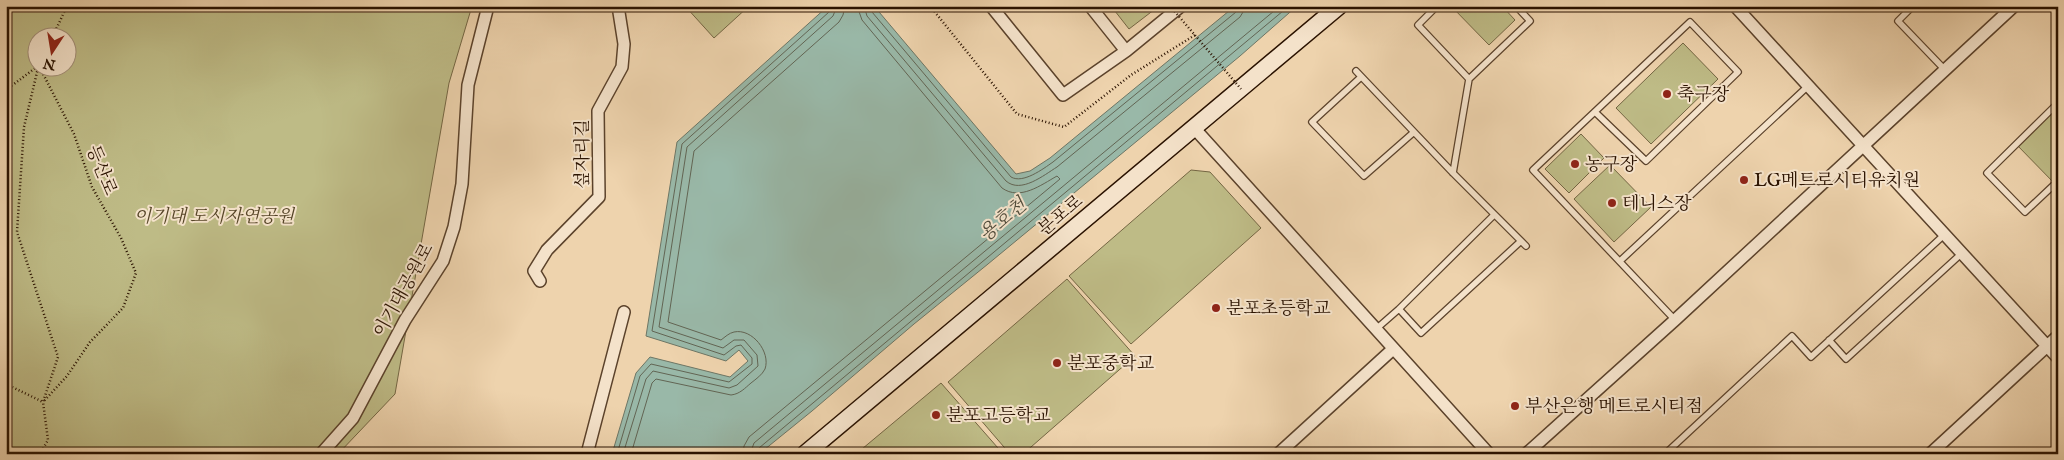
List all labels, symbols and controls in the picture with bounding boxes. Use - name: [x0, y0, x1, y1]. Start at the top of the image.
- north arrow: [28, 28, 78, 78]
- text: N: [42, 54, 58, 74]
- place label: 축구장: [1677, 84, 1730, 107]
- marker: 축구장: [1661, 88, 1673, 100]
- street label: 섶자리길: [572, 119, 595, 189]
- street label: 등산로: [80, 142, 121, 199]
- place label: 농구장: [1585, 154, 1638, 177]
- marker: 농구장: [1569, 158, 1581, 170]
- place label: LG메트로시티유치원: [1754, 170, 1920, 193]
- marker: LG메트로시티유치원: [1738, 174, 1750, 186]
- street label: 분포로: [1034, 191, 1088, 242]
- water label: 용호천: [974, 193, 1033, 247]
- place label: 테니스장: [1622, 193, 1692, 216]
- marker: 테니스장: [1606, 197, 1618, 209]
- park label: 이기대 도시자연공원: [134, 206, 296, 229]
- street label: 이기대공원로: [369, 240, 440, 342]
- place label: 분포초등학교: [1226, 298, 1331, 321]
- marker: 분포초등학교: [1210, 302, 1222, 314]
- place label: 분포중학교: [1067, 353, 1155, 376]
- marker: 분포중학교: [1051, 357, 1063, 369]
- place label: 부산은행 메트로시티점: [1525, 396, 1703, 419]
- marker: 부산은행 메트로시티점: [1509, 400, 1521, 412]
- place label: 분포고등학교: [946, 405, 1051, 428]
- marker: 분포고등학교: [930, 409, 942, 421]

